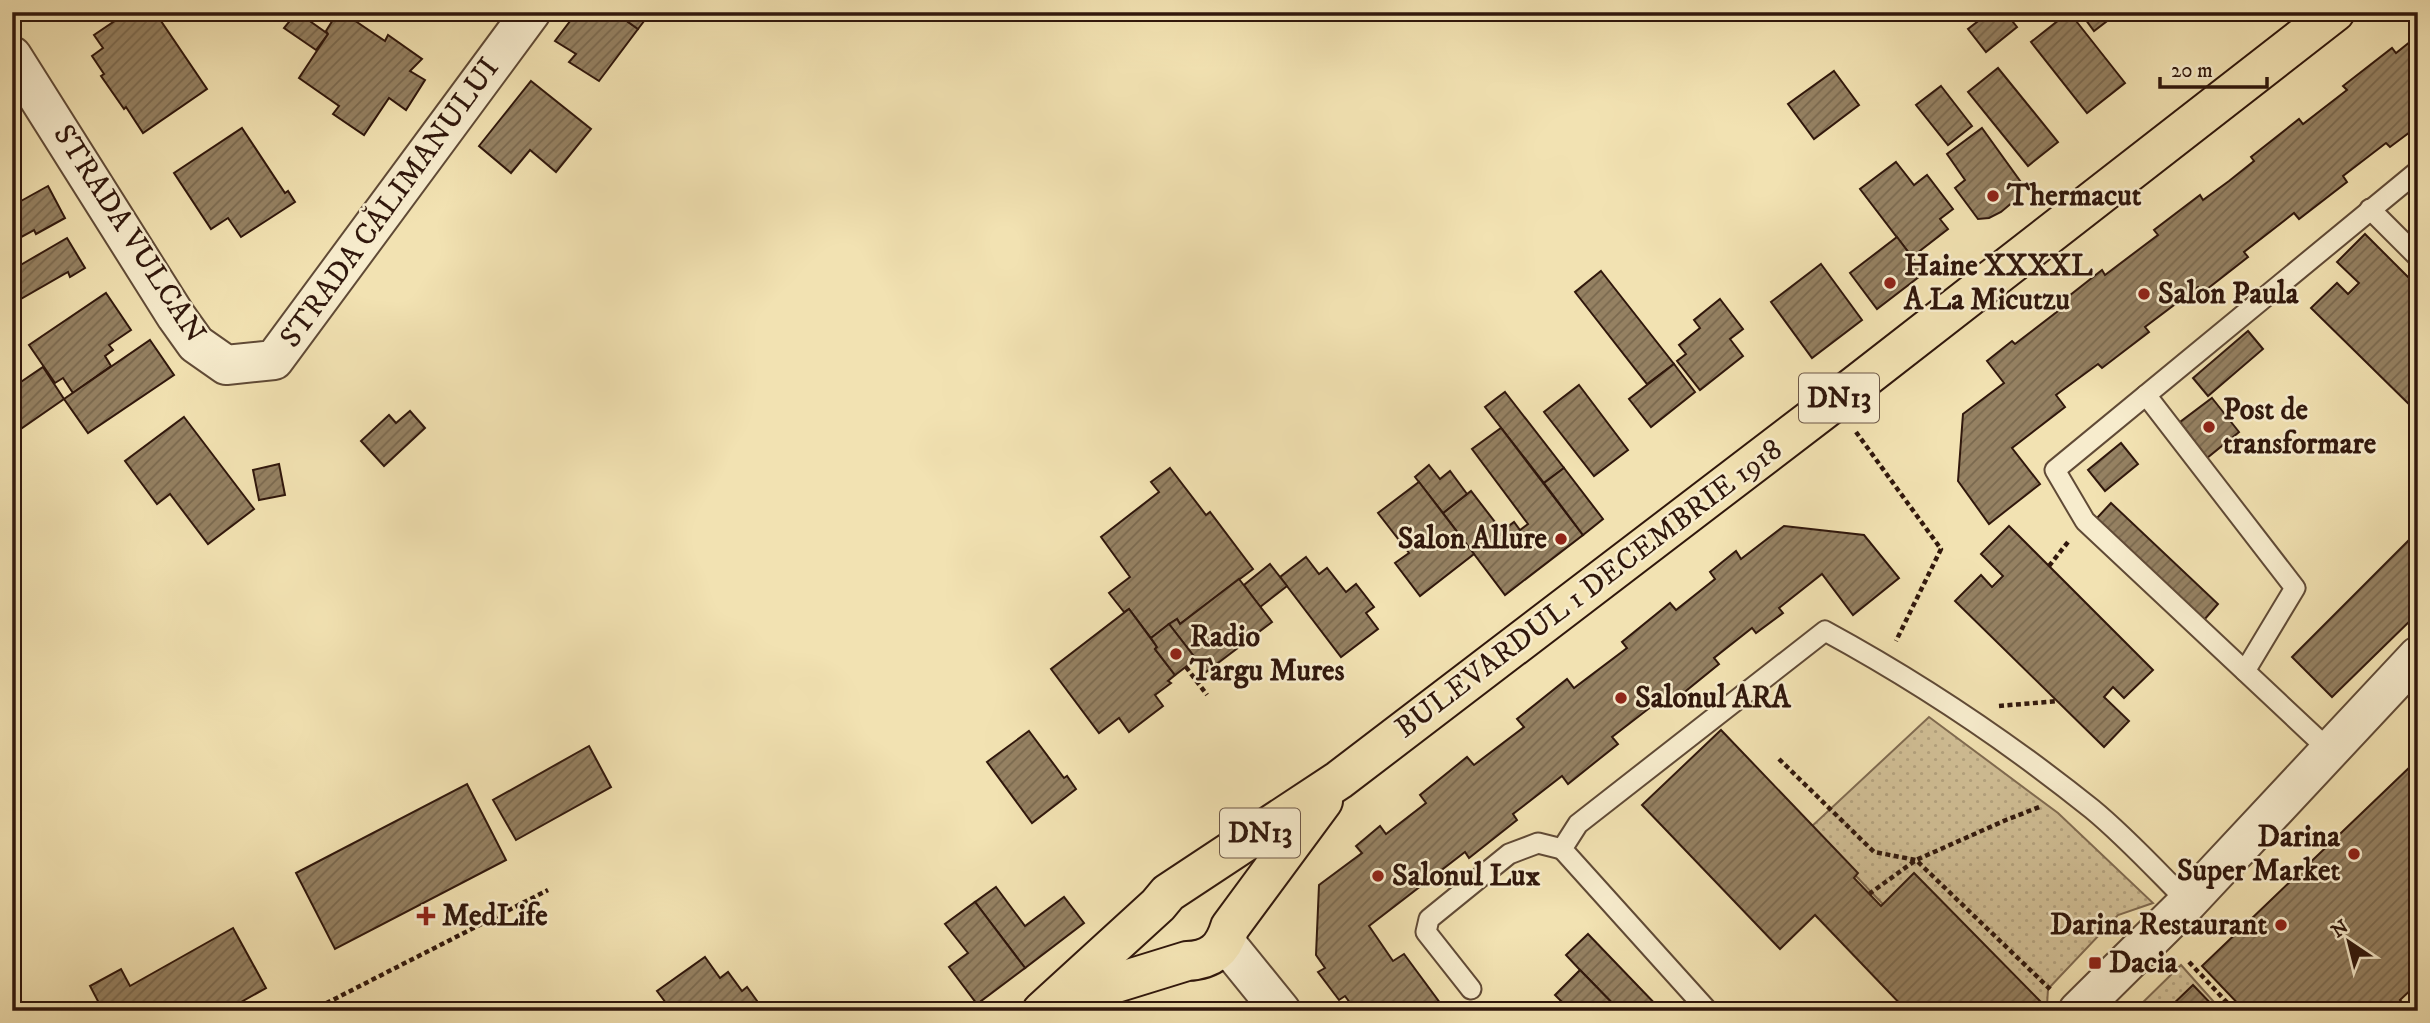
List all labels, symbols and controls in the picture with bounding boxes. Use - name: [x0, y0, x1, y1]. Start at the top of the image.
- scale bar: [2160, 46, 2267, 90]
- street label: STRADA CĂLIMANULUI: [271, 50, 508, 355]
- text: 20 m: [2171, 58, 2213, 84]
- street label: STRADA VULCAN: [45, 118, 213, 350]
- place label: Thermacut: [2006, 178, 2142, 215]
- marker: Thermacut: [1985, 188, 2001, 204]
- place label: Haine XXXXL A La Micutzu: [1903, 248, 2093, 319]
- marker: Haine XXXXL A La Micutzu: [1882, 275, 1898, 291]
- place label: Salon Paula: [2158, 276, 2300, 313]
- marker: Salon Paula: [2136, 286, 2152, 302]
- road number: DN13: [1799, 374, 1879, 422]
- place label: Post de transformare: [2223, 392, 2377, 463]
- marker: Post de transformare: [2201, 419, 2217, 435]
- street label: BULEVARDUL 1 DECEMBRIE 1918: [1388, 431, 1790, 747]
- place label: Salon Allure: [1398, 521, 1548, 558]
- marker: Salon Allure: [1553, 531, 1569, 547]
- place label: Radio Targu Mures: [1189, 619, 1345, 690]
- marker: Radio Targu Mures: [1168, 646, 1184, 662]
- place label: Salonul ARA: [1635, 680, 1791, 717]
- marker: Salonul ARA: [1613, 690, 1629, 706]
- road number: DN13: [1220, 808, 1300, 858]
- place label: Darina Super Market: [2177, 819, 2341, 890]
- marker: Darina Super Market: [2346, 846, 2362, 862]
- place label: Salonul Lux: [1392, 858, 1541, 895]
- marker: Salonul Lux: [1370, 868, 1386, 884]
- place label: MedLife: [442, 898, 548, 935]
- marker: MedLife: [416, 906, 436, 926]
- place label: Darina Restaurant: [2050, 907, 2267, 944]
- north arrow: [2314, 908, 2384, 978]
- text: N: [2327, 915, 2353, 943]
- marker: Darina Restaurant: [2273, 917, 2289, 933]
- place label: Dacia: [2109, 945, 2179, 982]
- marker: Dacia: [2087, 955, 2103, 971]

